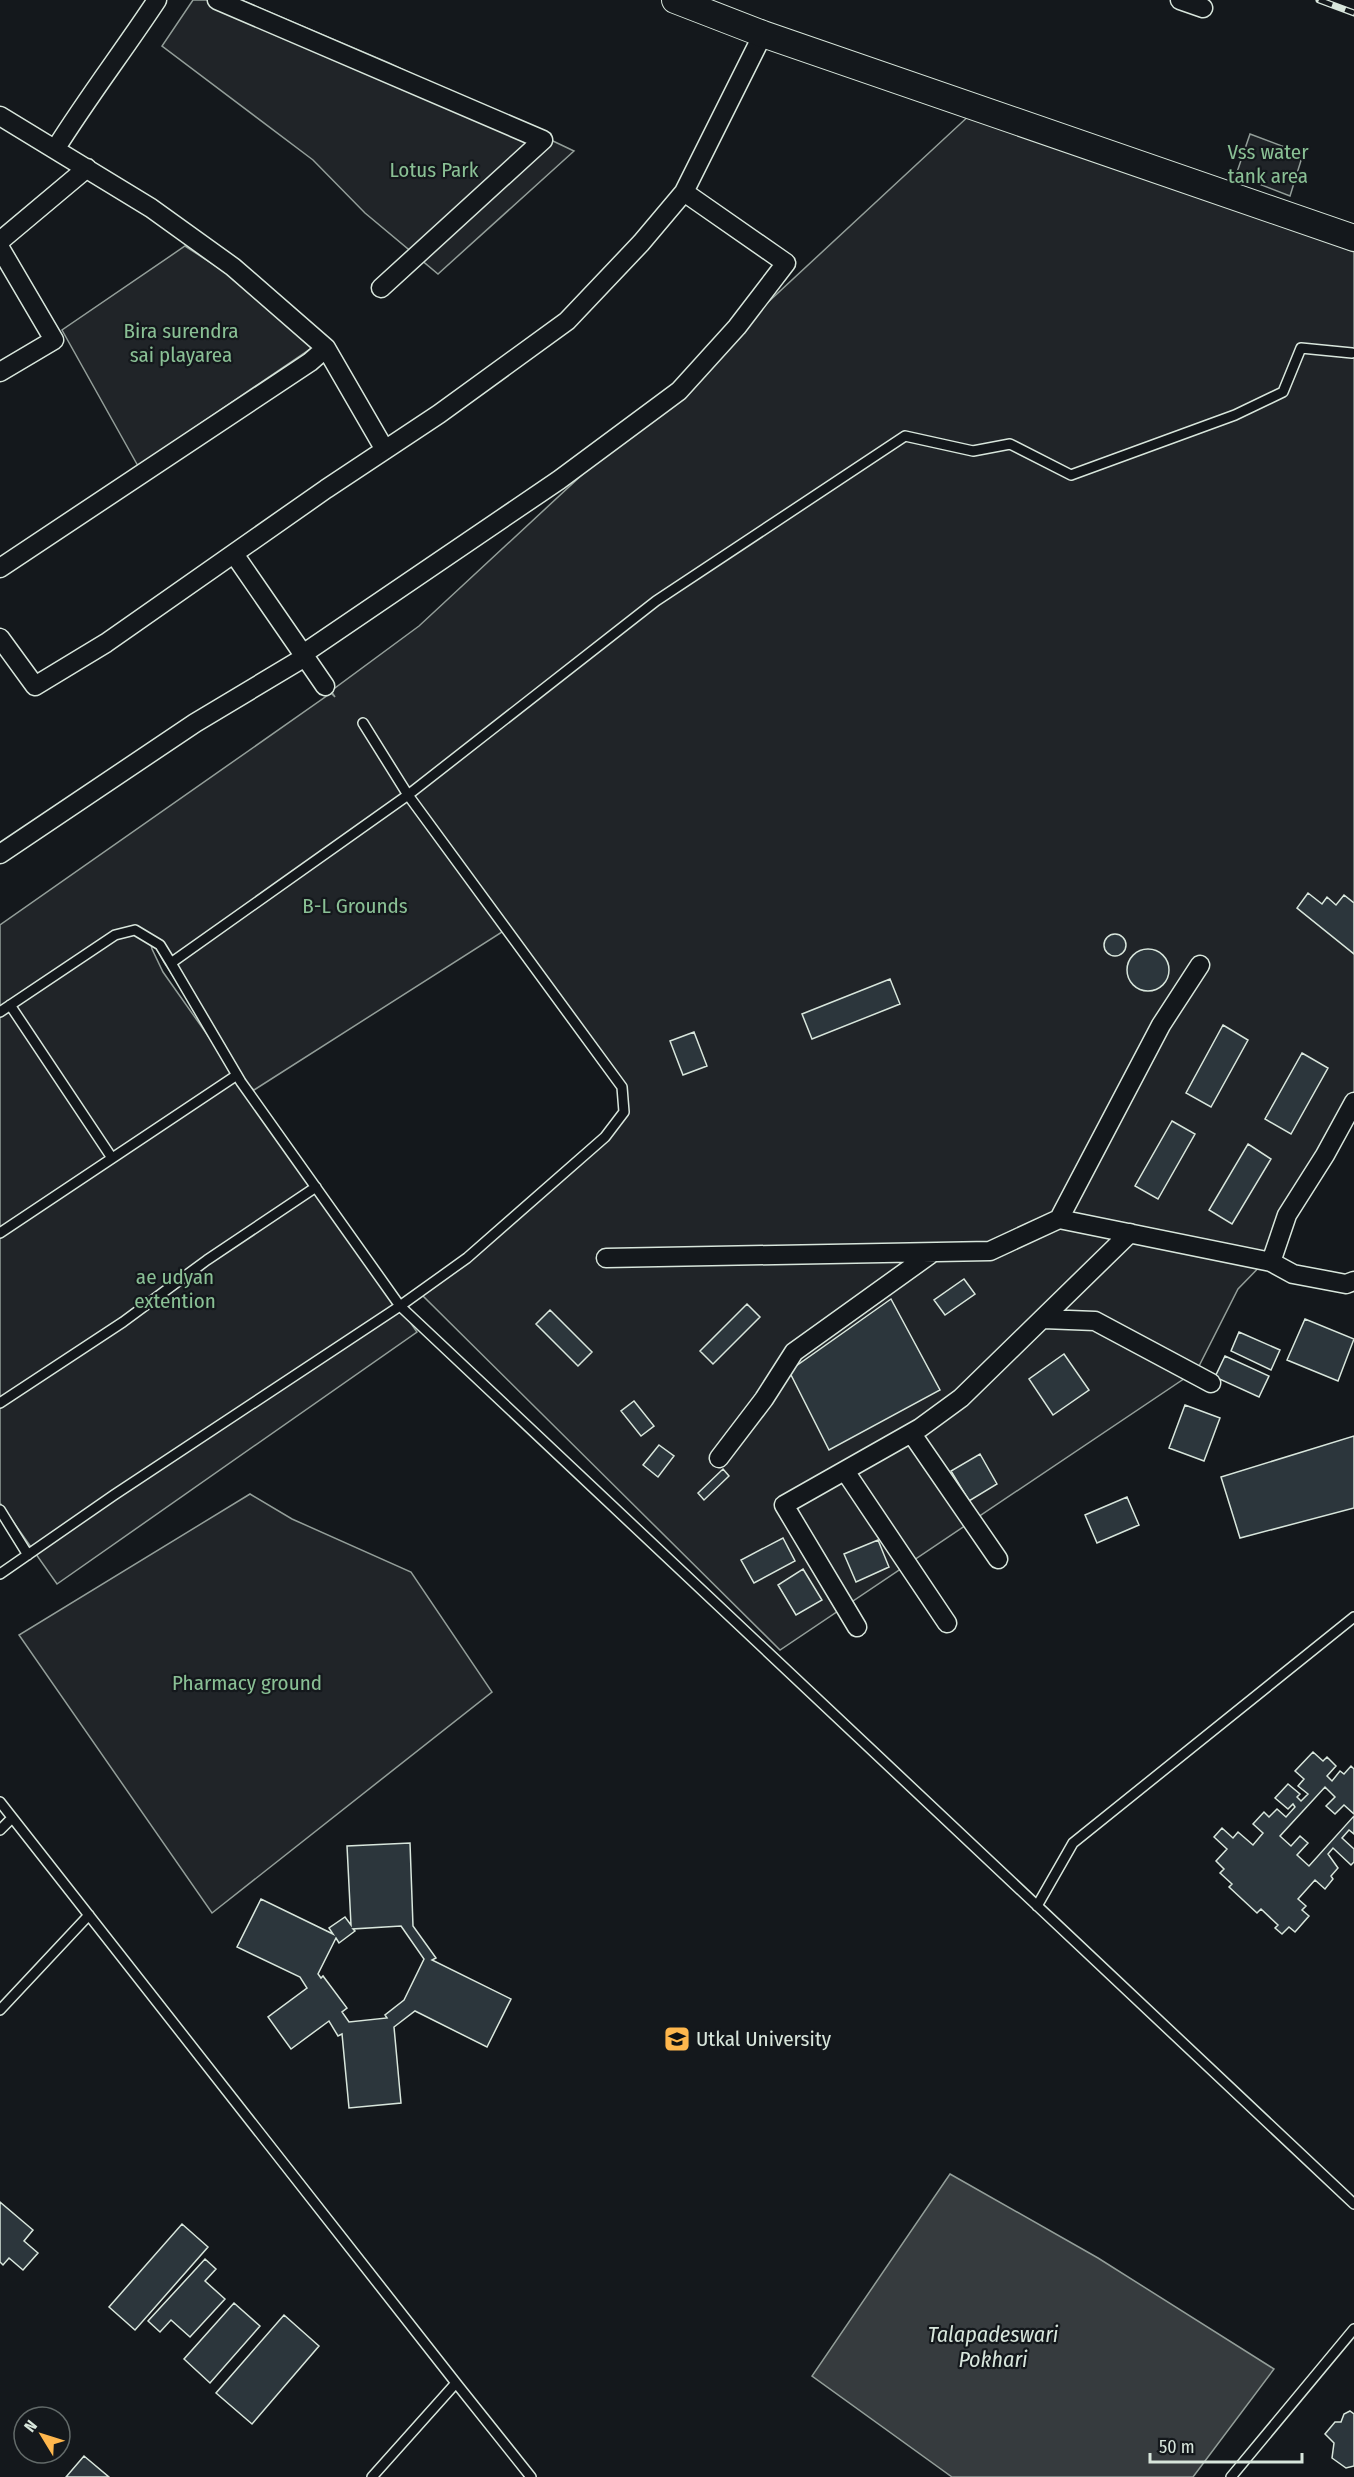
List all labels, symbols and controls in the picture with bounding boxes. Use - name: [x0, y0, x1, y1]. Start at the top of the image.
- park label: Vss water tank area: [1228, 139, 1309, 189]
- park label: Lotus Park: [390, 157, 479, 183]
- park label: Bira surendra sai playarea: [123, 318, 239, 368]
- park label: B-L Grounds: [302, 893, 408, 919]
- park label: ae udyan extention: [134, 1264, 216, 1314]
- park label: Pharmacy ground: [172, 1670, 322, 1696]
- school or university icon: Utkal University: [662, 2024, 692, 2054]
- place label: Utkal University: [696, 2026, 832, 2052]
- water label: Talapadeswari Pokhari: [928, 2321, 1059, 2373]
- north arrow: [12, 2405, 72, 2465]
- text: N: [20, 2416, 41, 2436]
- scale bar: [1150, 2426, 1302, 2464]
- text: 50 m: [1159, 2436, 1195, 2458]

